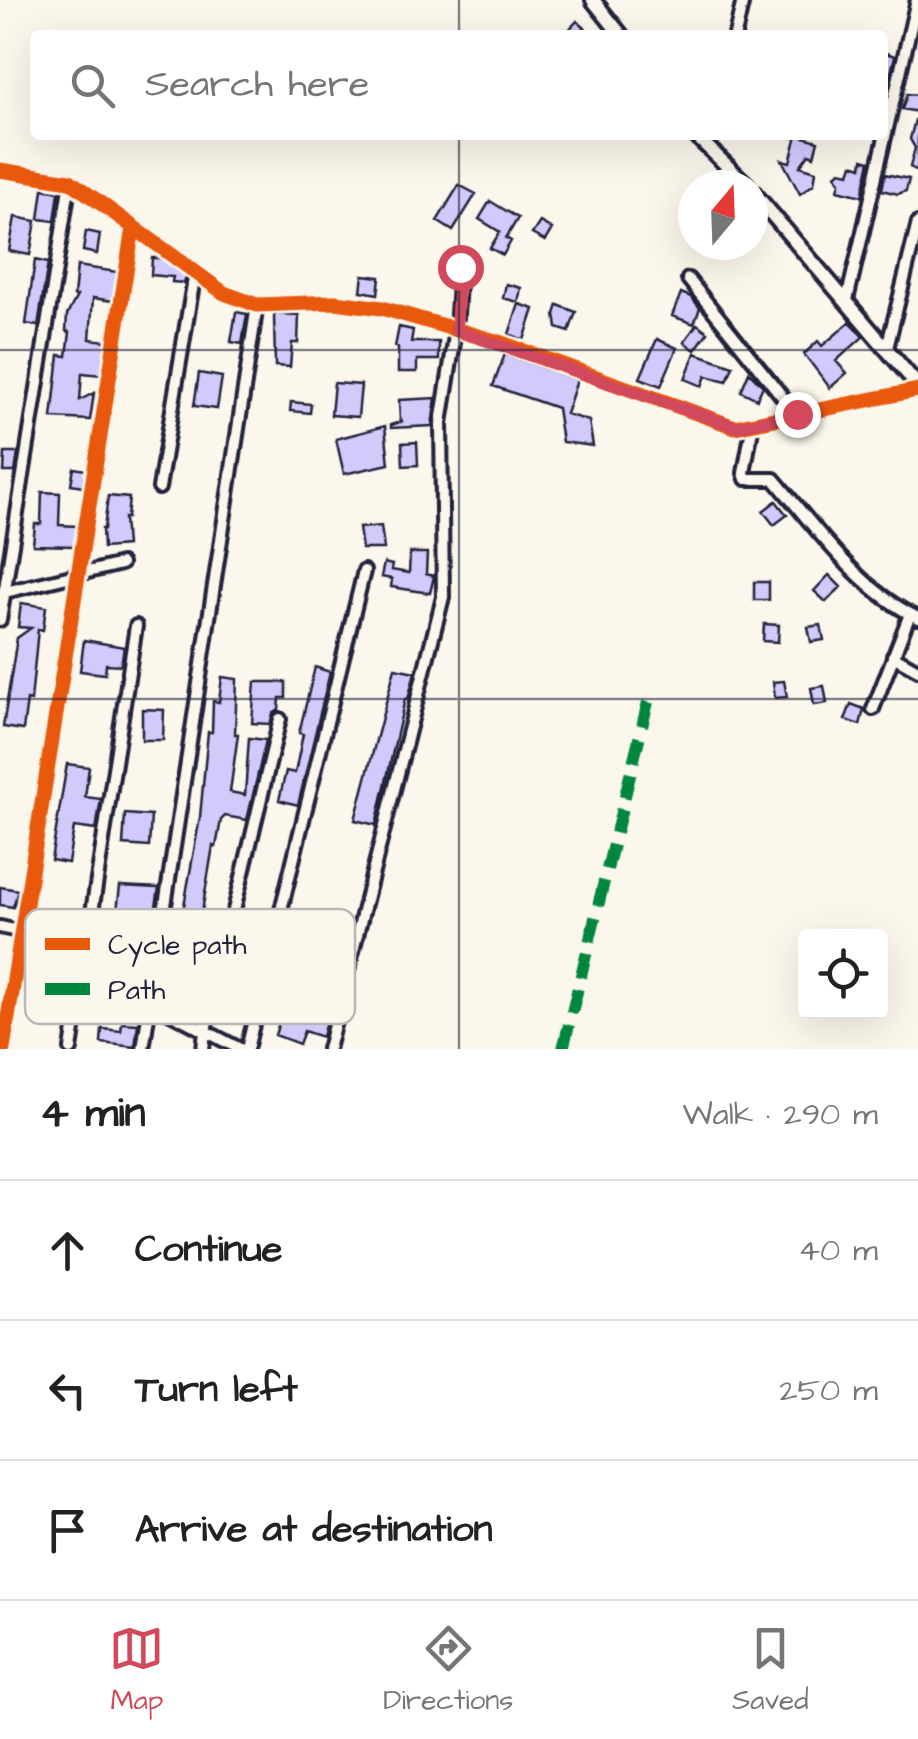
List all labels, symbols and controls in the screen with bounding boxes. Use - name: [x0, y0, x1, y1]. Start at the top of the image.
- search box: [30, 30, 888, 140]
- icon: search: [65, 58, 120, 113]
- text: Search here: [145, 59, 369, 111]
- north arrow: [678, 170, 768, 260]
- route start: [438, 245, 484, 291]
- route end: [775, 392, 821, 438]
- legend: [25, 909, 355, 1024]
- text: Cycle path: [108, 926, 247, 967]
- map controls: [798, 929, 888, 1019]
- button: locate: [798, 929, 888, 1019]
- text: Path: [108, 971, 165, 1010]
- text: 4 min: [40, 1085, 145, 1143]
- text: Walk · 290 m: [682, 1092, 878, 1137]
- icon: ahead: [40, 1223, 95, 1278]
- text: Continue: [135, 1224, 282, 1276]
- text: 40 m: [798, 1228, 878, 1273]
- icon: left: [40, 1363, 95, 1418]
- text: Turn left: [135, 1364, 298, 1416]
- text: 250 m: [779, 1368, 878, 1413]
- icon: arrive: [40, 1503, 95, 1558]
- text: Arrive at destination: [135, 1504, 492, 1556]
- tab: Map: [109, 1621, 164, 1720]
- tab: Directions: [383, 1621, 513, 1720]
- tab: Saved: [732, 1621, 809, 1720]

